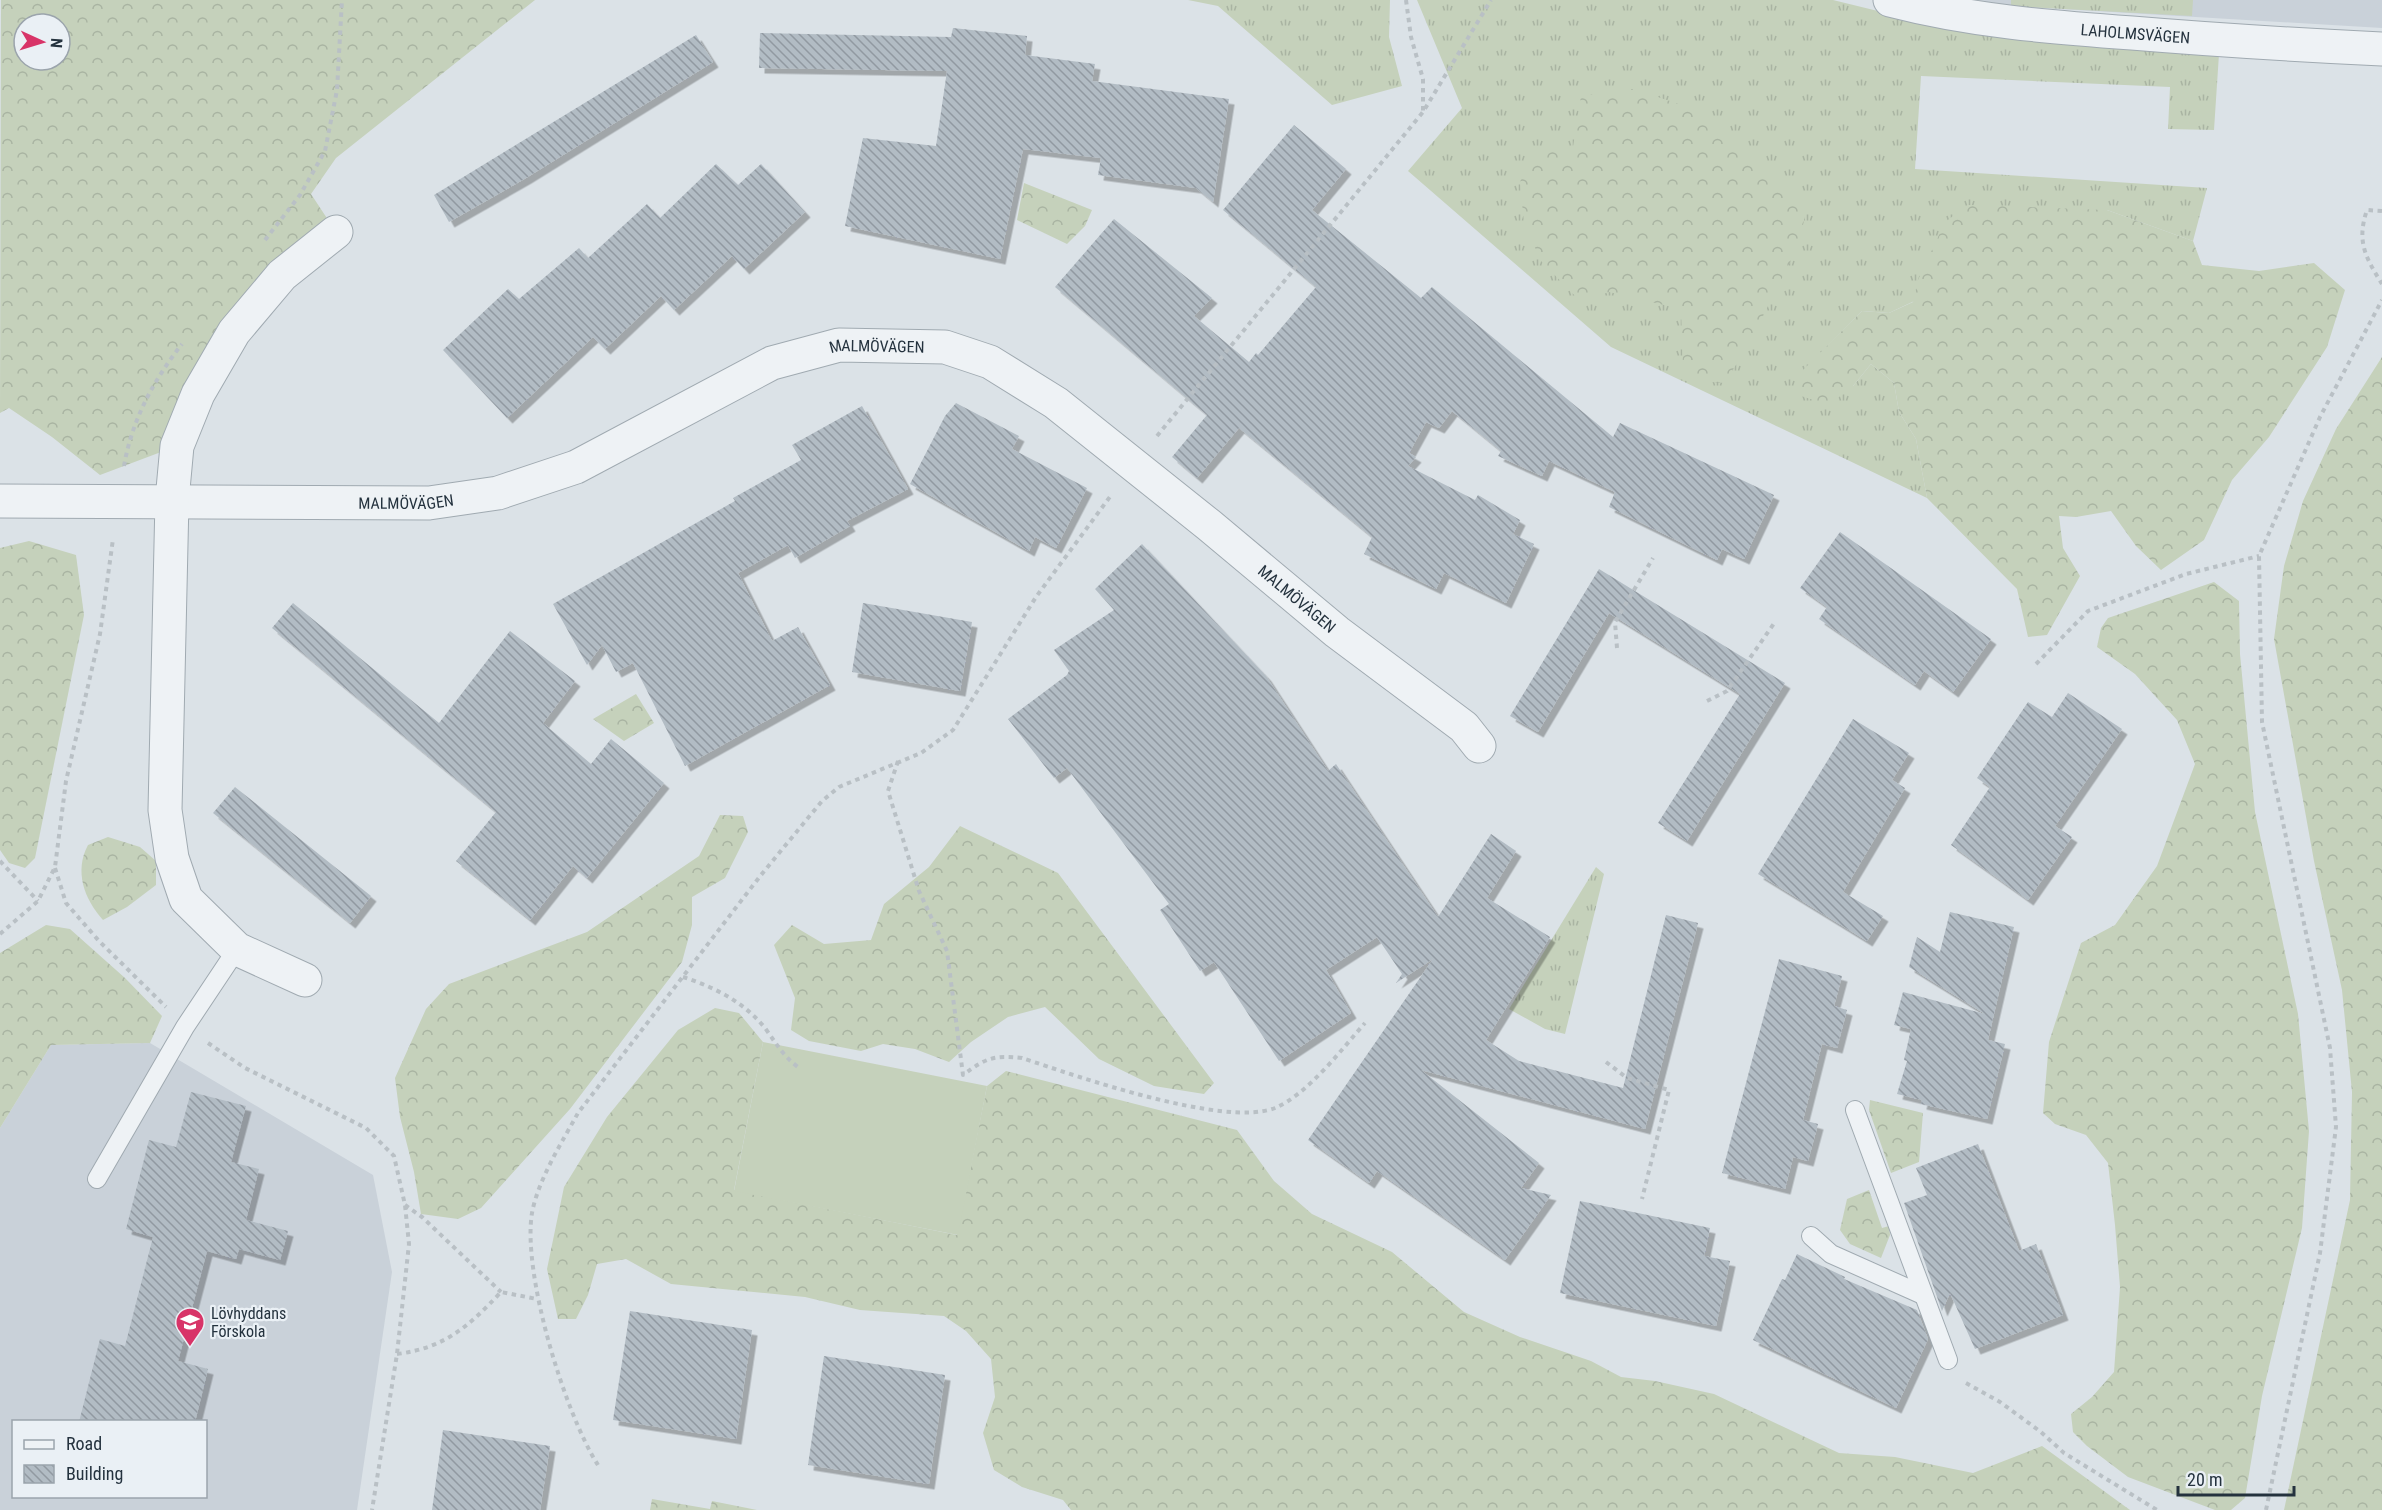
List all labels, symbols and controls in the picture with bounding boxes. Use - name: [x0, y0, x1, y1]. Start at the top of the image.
- north arrow: [12, 12, 72, 72]
- street label: LAHOLMSVÄGEN: [2080, 20, 2191, 47]
- text: N: [47, 37, 66, 49]
- street label: MALMÖVÄGEN: [827, 335, 925, 357]
- street label: MALMÖVÄGEN: [358, 490, 455, 513]
- street label: MALMÖVÄGEN: [1254, 561, 1340, 637]
- place label: Lövhyddans Förskola: [211, 1304, 286, 1341]
- school or university icon: Lövhyddans Förskola: [174, 1306, 206, 1348]
- legend: [12, 1420, 207, 1498]
- text: Road: [66, 1433, 102, 1454]
- scale bar: [2178, 1459, 2294, 1497]
- text: Building: [66, 1463, 123, 1484]
- text: 20 m: [2187, 1469, 2222, 1490]

